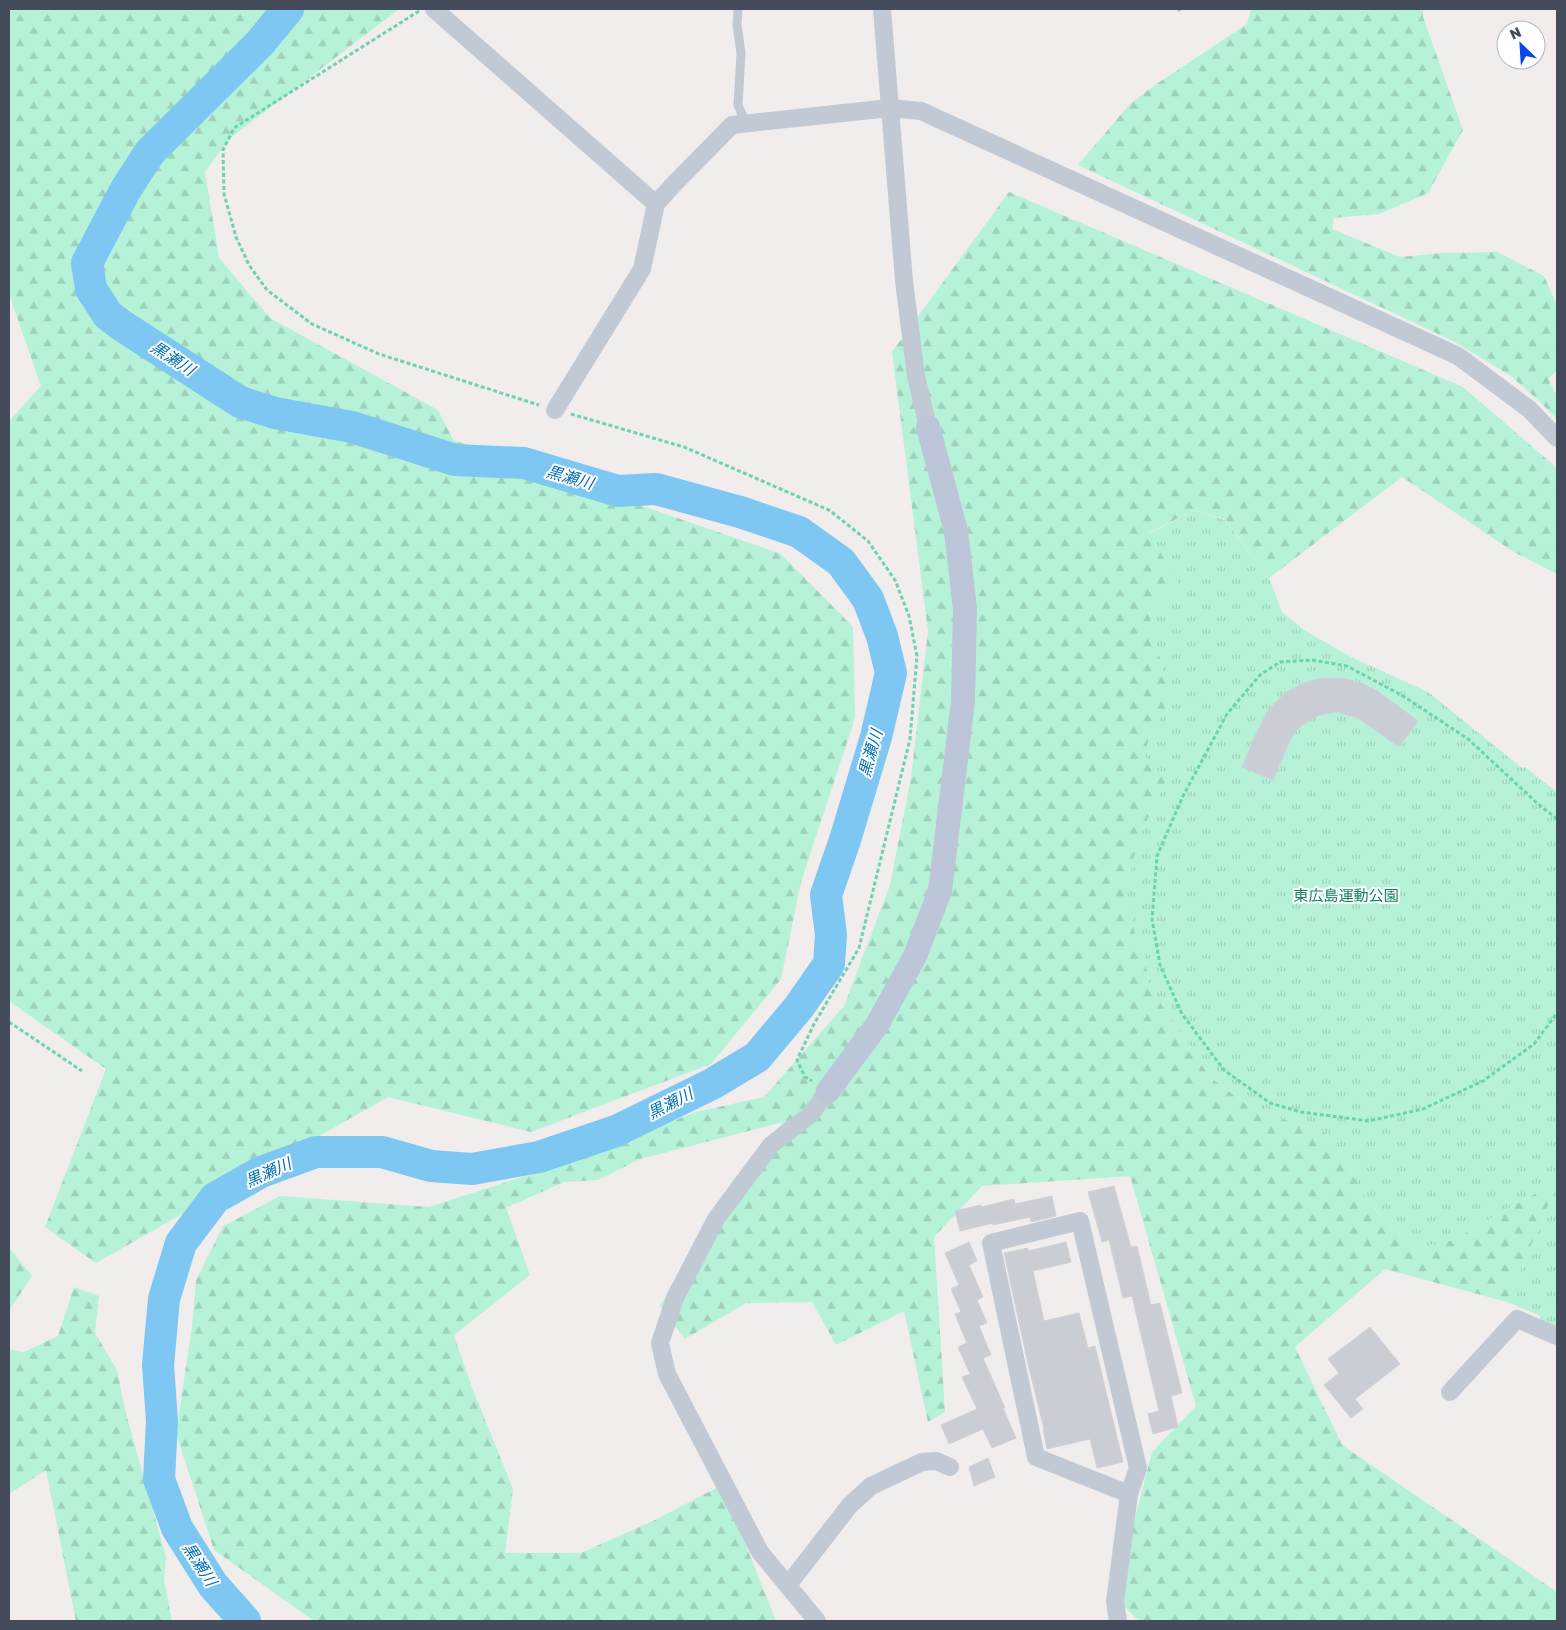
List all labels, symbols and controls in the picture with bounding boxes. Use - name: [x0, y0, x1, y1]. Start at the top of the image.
- north arrow: [1496, 20, 1546, 70]
- text: N: [1507, 23, 1524, 43]
- water label: 黒瀬川: [147, 337, 200, 381]
- water label: 黒瀬川: [544, 461, 598, 494]
- water label: 黒瀬川: [854, 725, 887, 779]
- park label: 東広島運動公園: [1293, 886, 1399, 904]
- water label: 黒瀬川: [644, 1082, 698, 1123]
- water label: 黒瀬川: [242, 1152, 296, 1191]
- water label: 黒瀬川: [179, 1538, 223, 1591]

